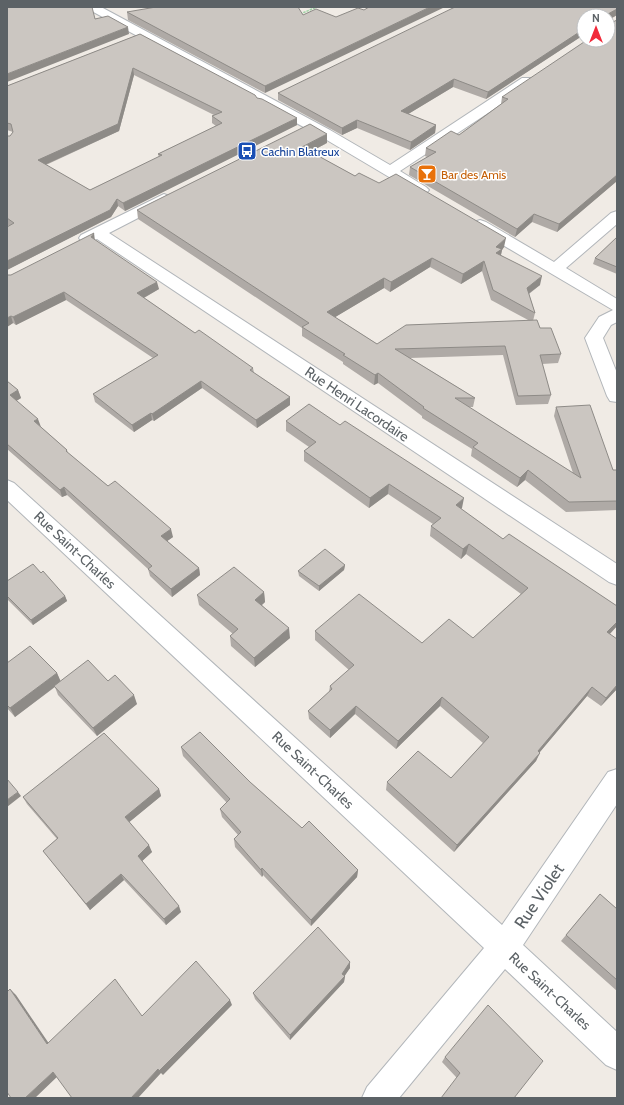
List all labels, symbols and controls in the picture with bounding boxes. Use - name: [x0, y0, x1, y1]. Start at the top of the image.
- north arrow: [576, 8, 616, 48]
- text: N: [592, 11, 600, 25]
- bus stop icon: Cachin Blatreux: [236, 140, 258, 162]
- place label: Cachin Blatreux: [261, 144, 340, 159]
- bar icon: Bar des Amis: [416, 163, 438, 185]
- place label: Bar des Amis: [441, 167, 506, 182]
- street label: Rue Henri Lacordaire: [301, 362, 413, 446]
- street label: Rue Saint-Charles: [30, 507, 120, 593]
- street label: Rue Saint-Charles: [268, 727, 358, 813]
- street label: Rue Violet: [510, 860, 568, 932]
- street label: Rue Saint-Charles: [505, 948, 595, 1034]

